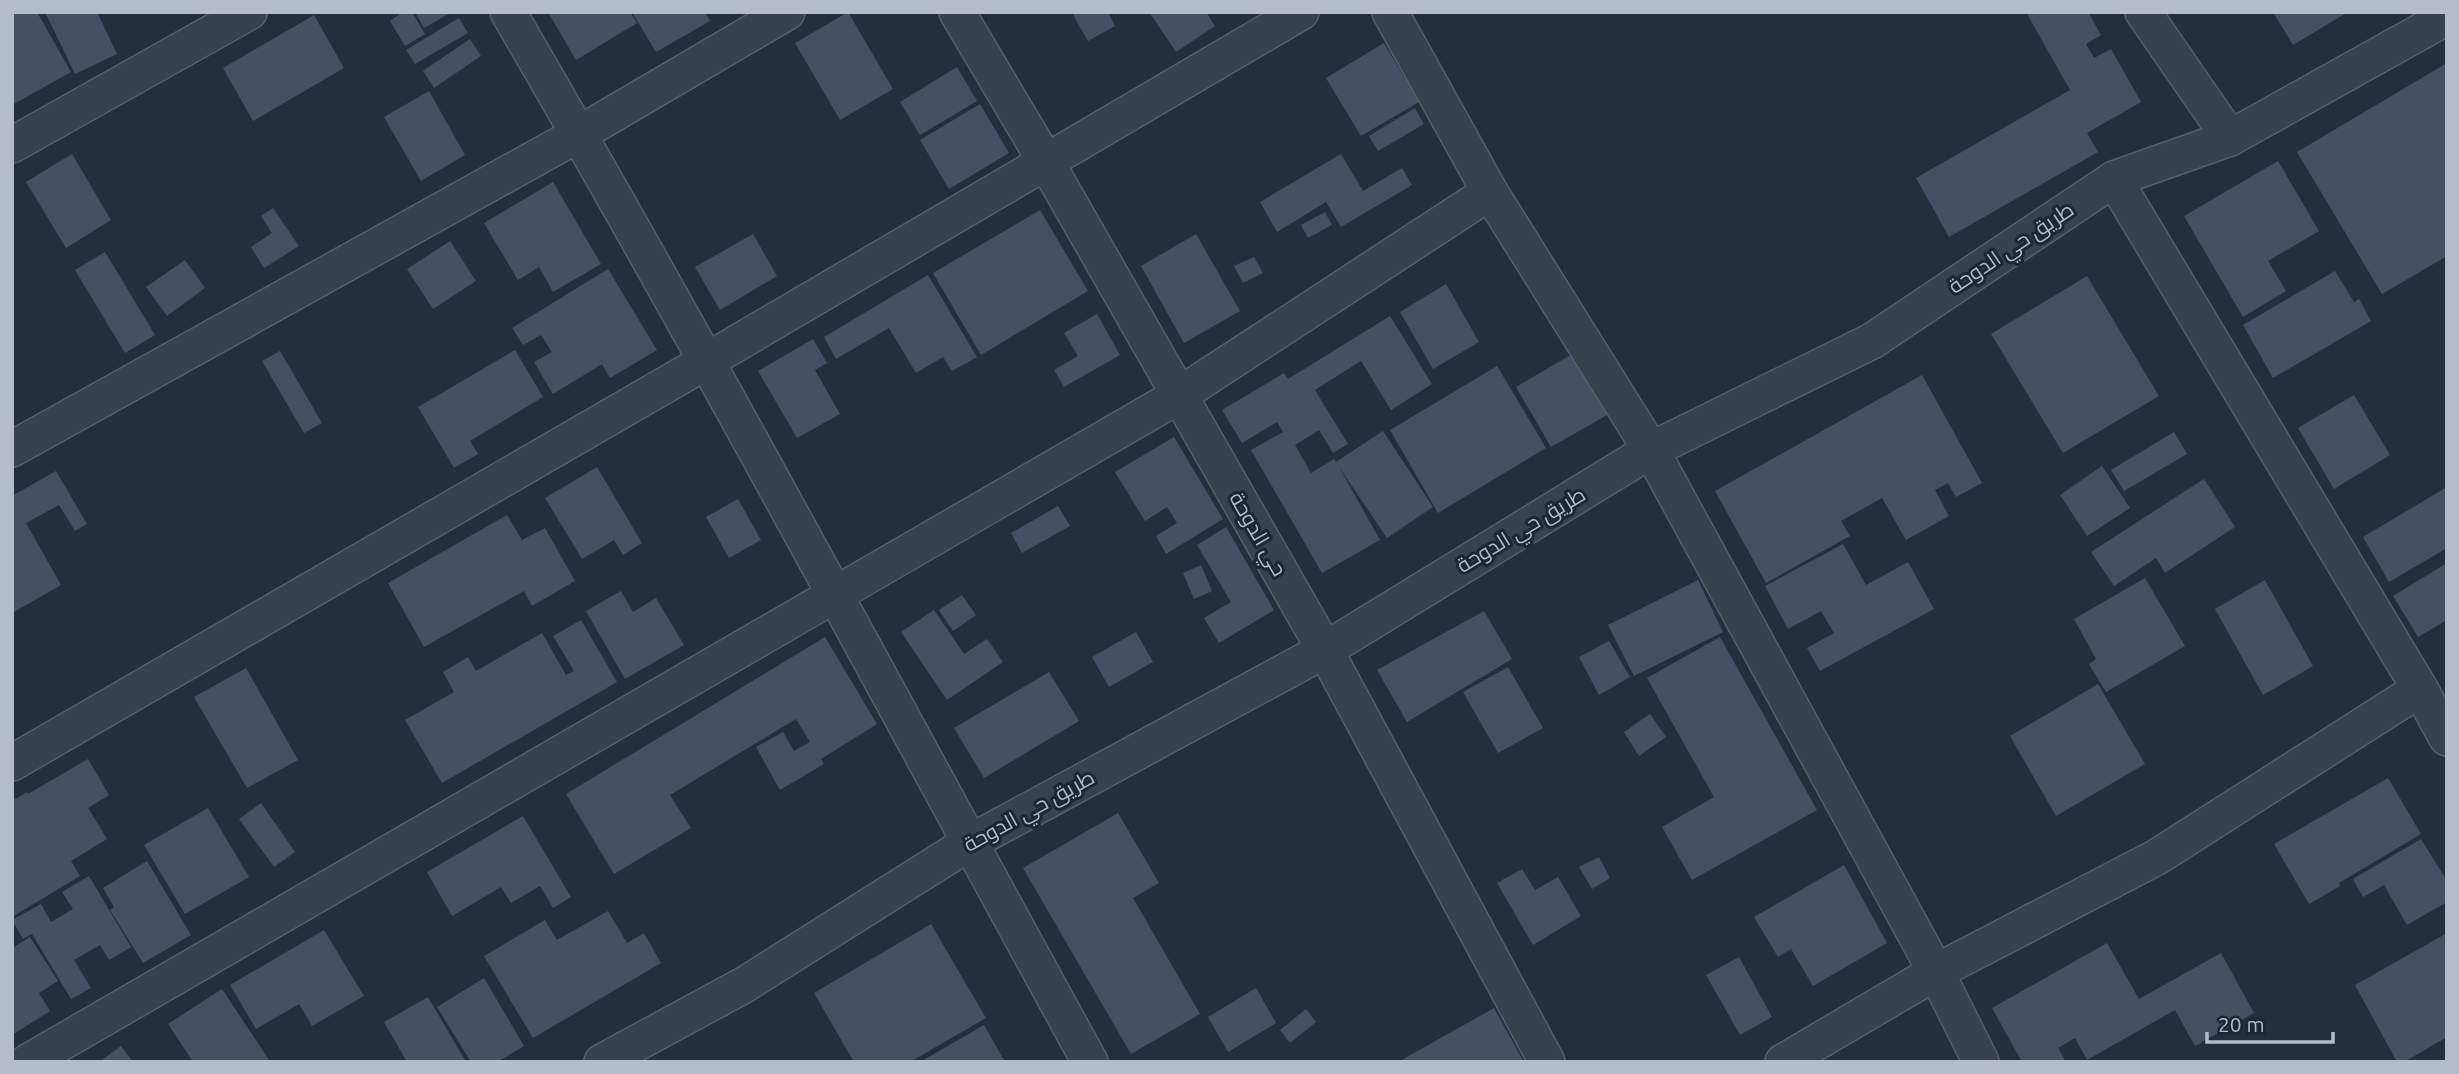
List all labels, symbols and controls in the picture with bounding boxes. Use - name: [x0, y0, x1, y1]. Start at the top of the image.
- street label: طريق حي الدوحة: [1943, 196, 2080, 302]
- street label: طريق حي الدوحة: [1452, 481, 1592, 581]
- street label: حي الدوحة: [1221, 487, 1292, 582]
- street label: طريق حي الدوحة: [959, 764, 1100, 860]
- scale bar: [2207, 1000, 2333, 1044]
- text: 20 m: [2218, 1012, 2265, 1036]

